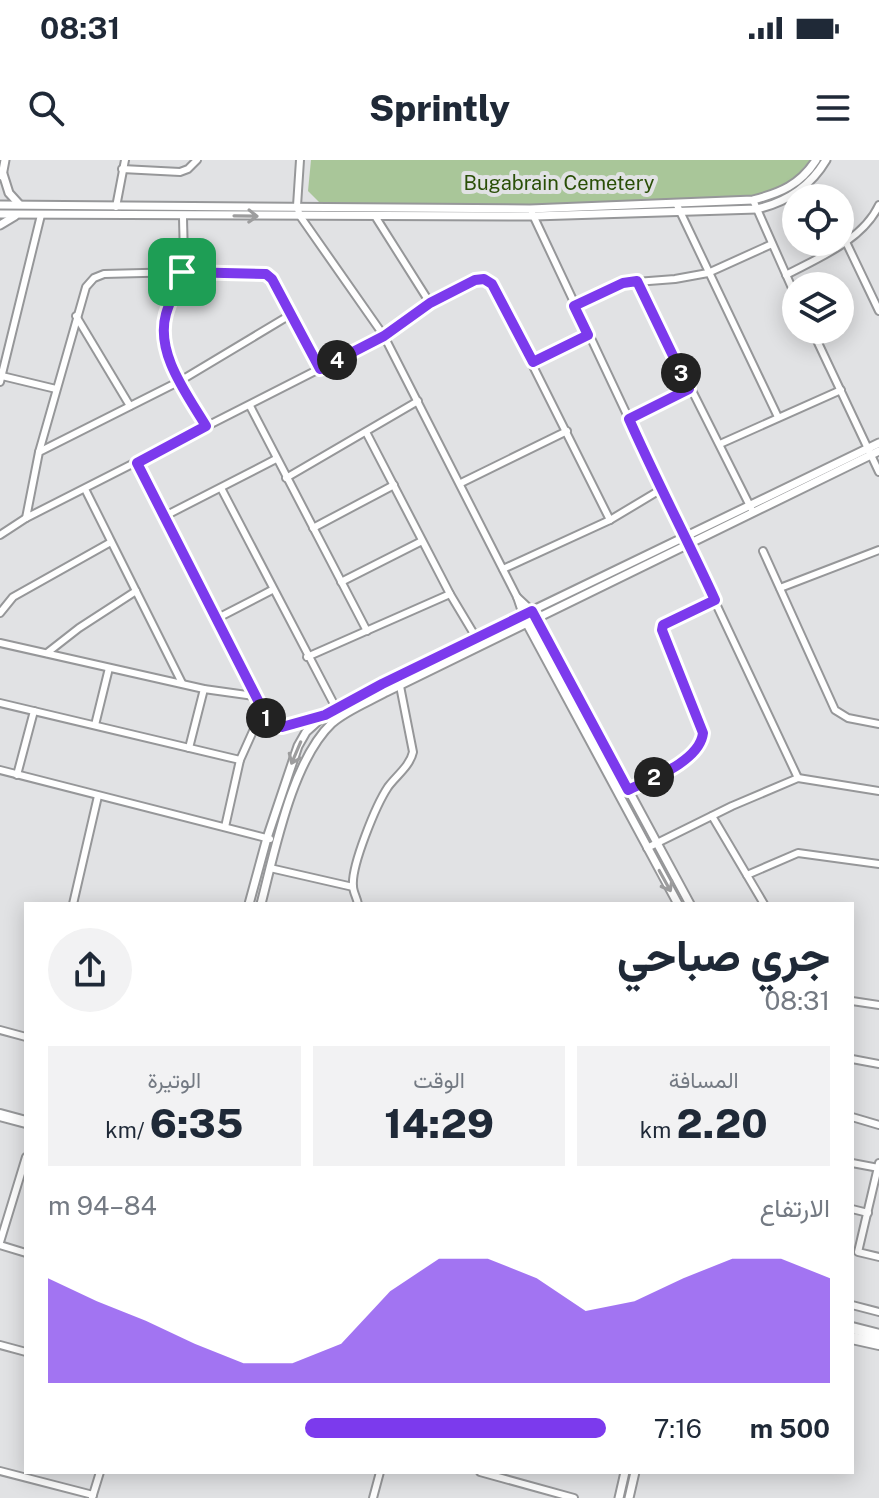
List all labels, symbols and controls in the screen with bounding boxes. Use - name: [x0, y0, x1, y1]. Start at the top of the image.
- text: 08:31: [40, 10, 120, 46]
- icon: search: [24, 86, 68, 130]
- icon: menu: [811, 86, 855, 130]
- text: Sprintly: [369, 87, 510, 129]
- park label: Bugabrain Cemetery: [464, 171, 655, 195]
- map controls: [782, 184, 854, 344]
- button: locate: [782, 184, 854, 256]
- one-way arrow: [232, 208, 259, 224]
- pin: [148, 238, 216, 306]
- icon: arrive: [160, 250, 204, 294]
- button: layers: [782, 272, 854, 344]
- pin: 4: [317, 340, 357, 380]
- text: 4: [330, 347, 344, 373]
- pin: 3: [661, 353, 701, 393]
- text: 3: [674, 360, 688, 386]
- pin: 1: [246, 698, 286, 738]
- text: 1: [261, 705, 271, 731]
- one-way arrow: [288, 740, 302, 765]
- pin: 2: [634, 757, 674, 797]
- text: 2: [647, 764, 661, 790]
- one-way arrow: [658, 869, 674, 892]
- button: share: [48, 928, 132, 1012]
- text: جري صباحي: [617, 929, 830, 981]
- text: 08:31: [765, 985, 830, 1016]
- text: الوتيرة: [147, 1067, 201, 1093]
- text: الوقت: [413, 1067, 465, 1093]
- text: المسافة: [669, 1067, 739, 1093]
- text: 6:35: [150, 1100, 243, 1147]
- text: 14:29: [384, 1100, 494, 1147]
- text: 2.20: [677, 1100, 768, 1147]
- text: /km: [105, 1117, 150, 1143]
- text: km: [640, 1117, 677, 1143]
- text: 84–94 m: [48, 1190, 157, 1221]
- text: الارتفاع: [759, 1192, 830, 1223]
- text: 7:16: [654, 1413, 702, 1444]
- text: 500 m: [750, 1413, 830, 1444]

